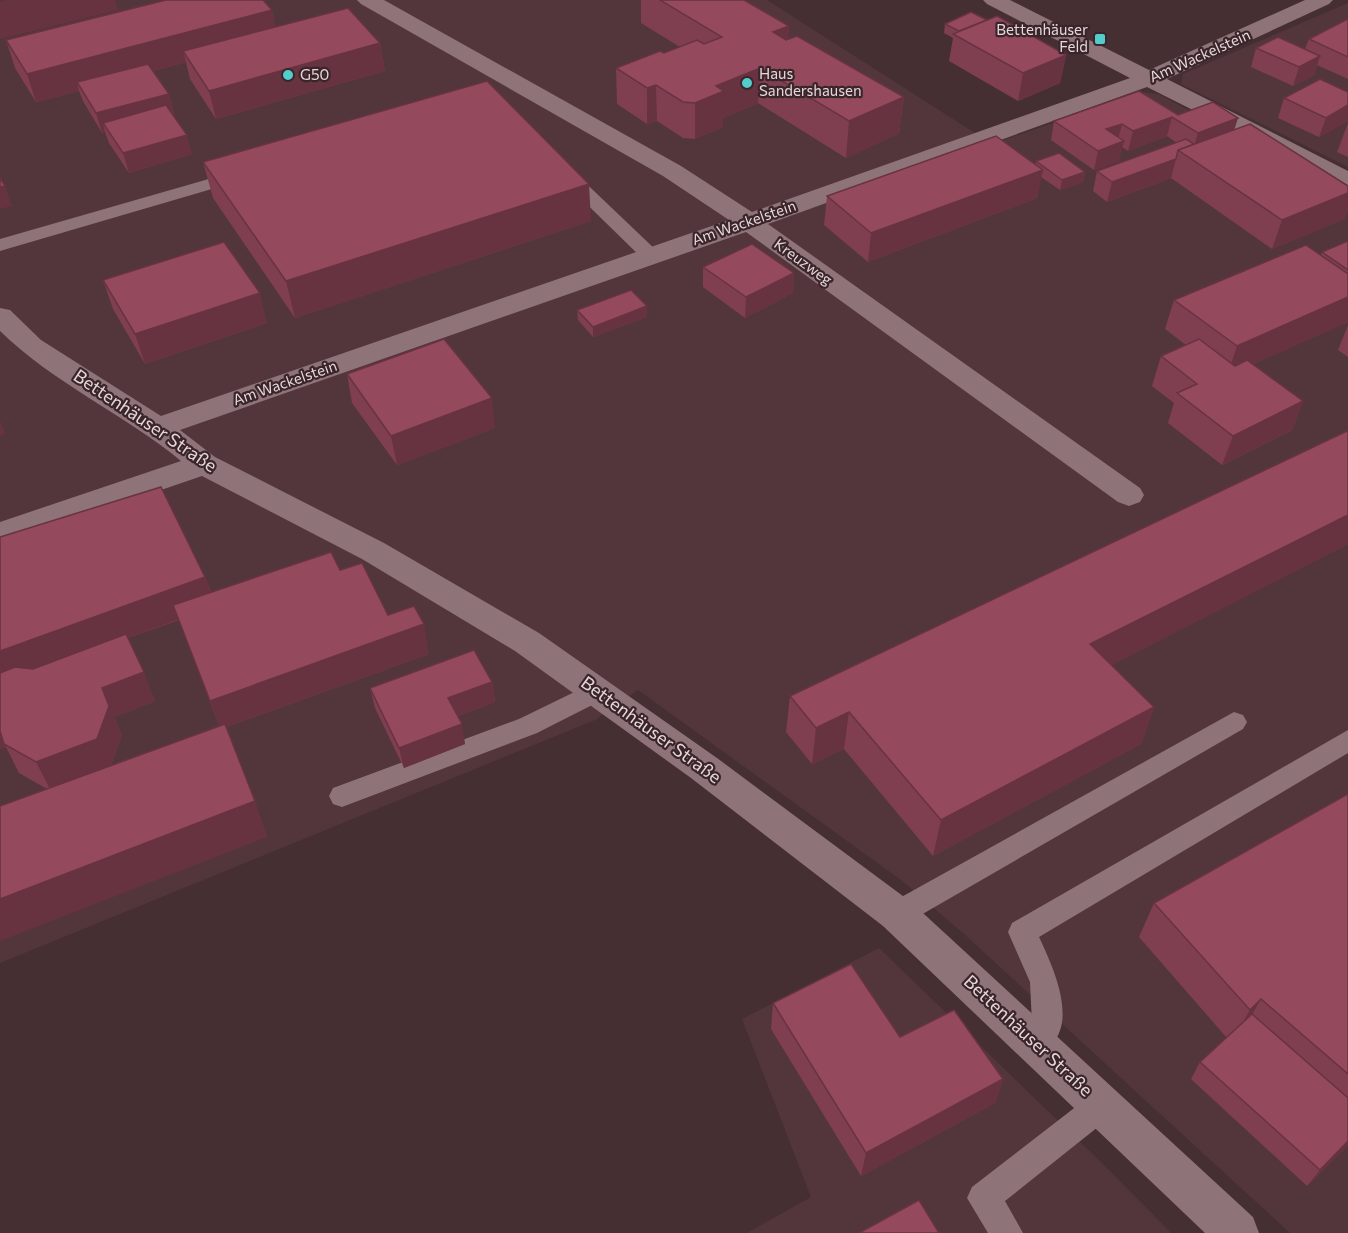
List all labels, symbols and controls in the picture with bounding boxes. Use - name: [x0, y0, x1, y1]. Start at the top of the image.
- place label: Bettenhäuser Feld: [996, 20, 1088, 55]
- street label: Am Wackelstein: [1146, 25, 1253, 85]
- marker: Bettenhäuser Feld: [1093, 32, 1107, 46]
- place label: Haus Sandershausen: [759, 64, 862, 99]
- place label: G50: [300, 65, 329, 83]
- marker: G50: [281, 68, 295, 82]
- marker: Haus Sandershausen: [740, 76, 754, 90]
- street label: Am Wackelstein: [689, 196, 798, 248]
- street label: Kreuzweg: [771, 234, 836, 288]
- street label: Am Wackelstein: [230, 356, 339, 408]
- street label: Bettenhäuser Straße: [70, 364, 221, 476]
- street label: Bettenhäuser Straße: [577, 671, 726, 787]
- street label: Bettenhäuser Straße: [960, 970, 1098, 1101]

